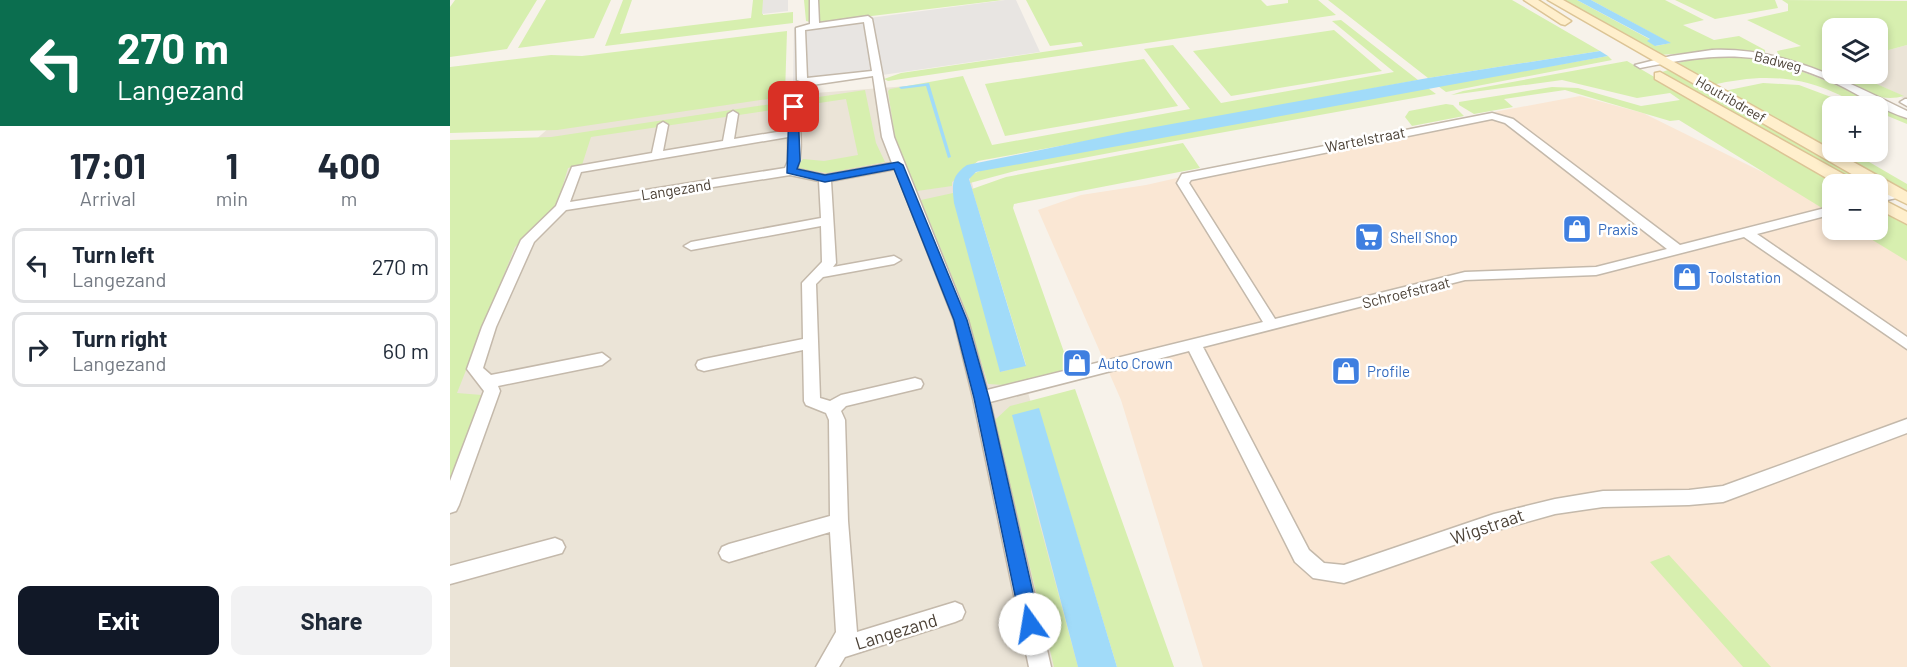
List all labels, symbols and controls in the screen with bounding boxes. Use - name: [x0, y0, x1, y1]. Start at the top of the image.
- map controls: [1822, 18, 1888, 240]
- button: layers: [1822, 18, 1888, 84]
- text: 270 m: [117, 22, 229, 72]
- icon: left: [18, 24, 96, 102]
- street label: Badweg: [1753, 47, 1803, 75]
- street label: Houtribdreef: [1693, 72, 1769, 126]
- text: Langezand: [117, 73, 244, 105]
- pin: [768, 81, 819, 132]
- icon: arrive: [777, 90, 810, 123]
- button: +: [1822, 96, 1888, 162]
- street label: Wartelstraat: [1323, 122, 1407, 156]
- text: 17:01: [70, 143, 146, 186]
- text: 1: [225, 143, 238, 186]
- text: 400: [318, 143, 380, 186]
- button: −: [1822, 174, 1888, 240]
- street label: Langezand: [640, 175, 712, 203]
- text: Arrival: [80, 186, 136, 210]
- text: min: [216, 186, 248, 210]
- text: m: [341, 186, 357, 210]
- shop icon: Praxis: [1561, 213, 1593, 245]
- place label: Praxis: [1598, 220, 1638, 238]
- supermarket icon: Shell Shop: [1353, 221, 1385, 253]
- place label: Shell Shop: [1390, 228, 1458, 246]
- text: Turn left: [72, 241, 155, 267]
- icon: left: [21, 249, 54, 282]
- text: 270 m: [372, 253, 429, 279]
- shop icon: Toolstation: [1671, 261, 1703, 293]
- text: Langezand: [72, 267, 166, 291]
- place label: Toolstation: [1708, 268, 1781, 286]
- street label: Schroefstraat: [1360, 272, 1452, 312]
- text: Turn right: [72, 325, 167, 351]
- icon: right: [21, 333, 54, 366]
- text: 60 m: [383, 337, 429, 363]
- shop icon: Auto Crown: [1061, 347, 1093, 379]
- text: Langezand: [72, 351, 166, 375]
- place label: Auto Crown: [1098, 354, 1173, 372]
- shop icon: Profile: [1330, 355, 1362, 387]
- place label: Profile: [1367, 362, 1410, 380]
- street label: Wigstraat: [1447, 503, 1527, 549]
- button: Exit: [18, 586, 219, 655]
- button: Share: [231, 586, 432, 655]
- position arrow: [998, 592, 1062, 656]
- street label: Langezand: [852, 608, 940, 654]

